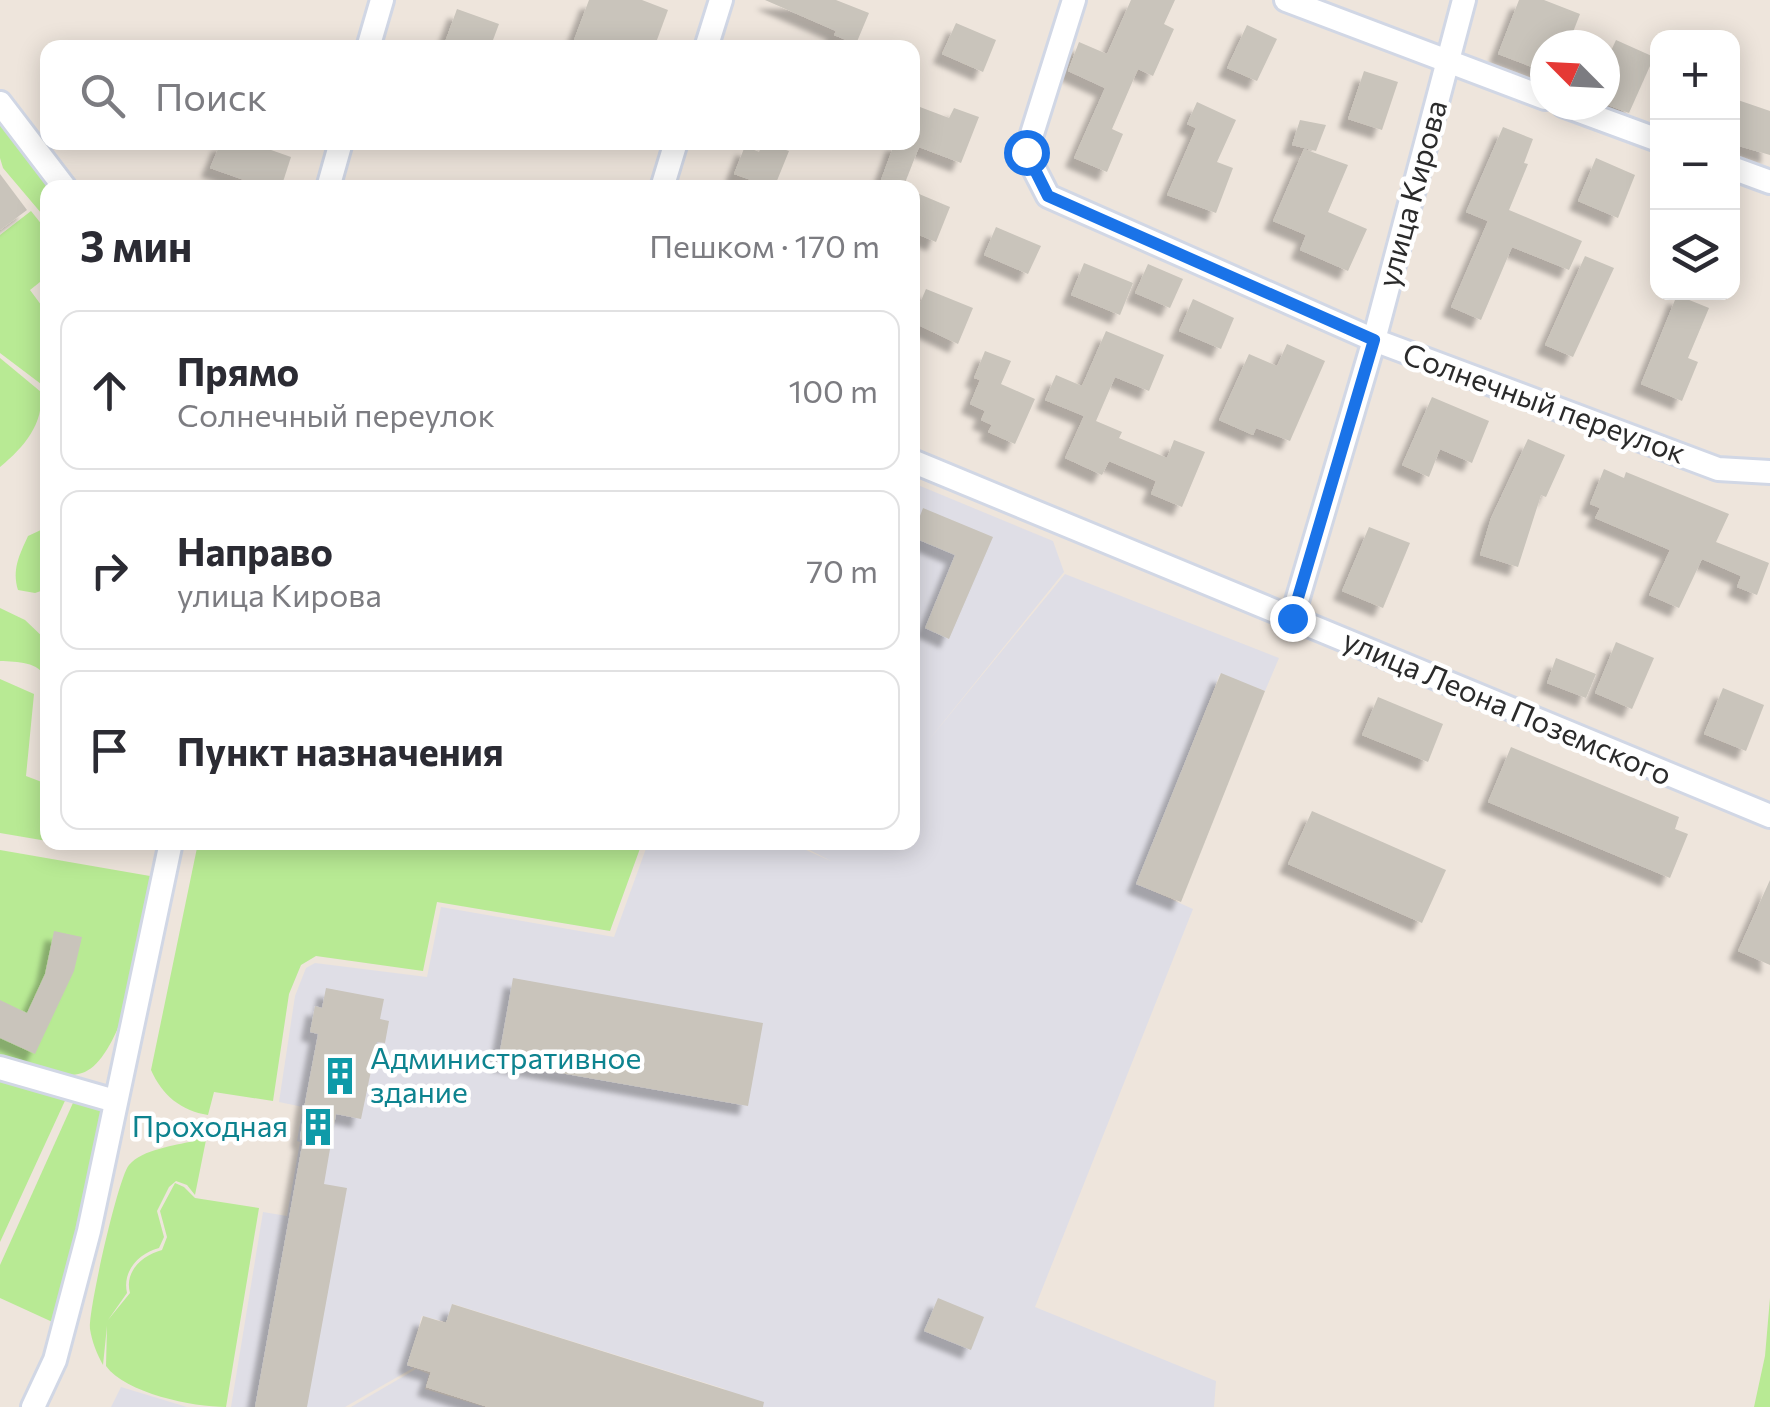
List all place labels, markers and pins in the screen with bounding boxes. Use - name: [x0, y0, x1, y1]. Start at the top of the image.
- place label: Административное здание: [370, 1038, 641, 1109]
- building icon: Административное здание: [319, 1055, 361, 1097]
- place label: Проходная: [132, 1106, 288, 1143]
- building icon: Проходная: [297, 1106, 339, 1148]

